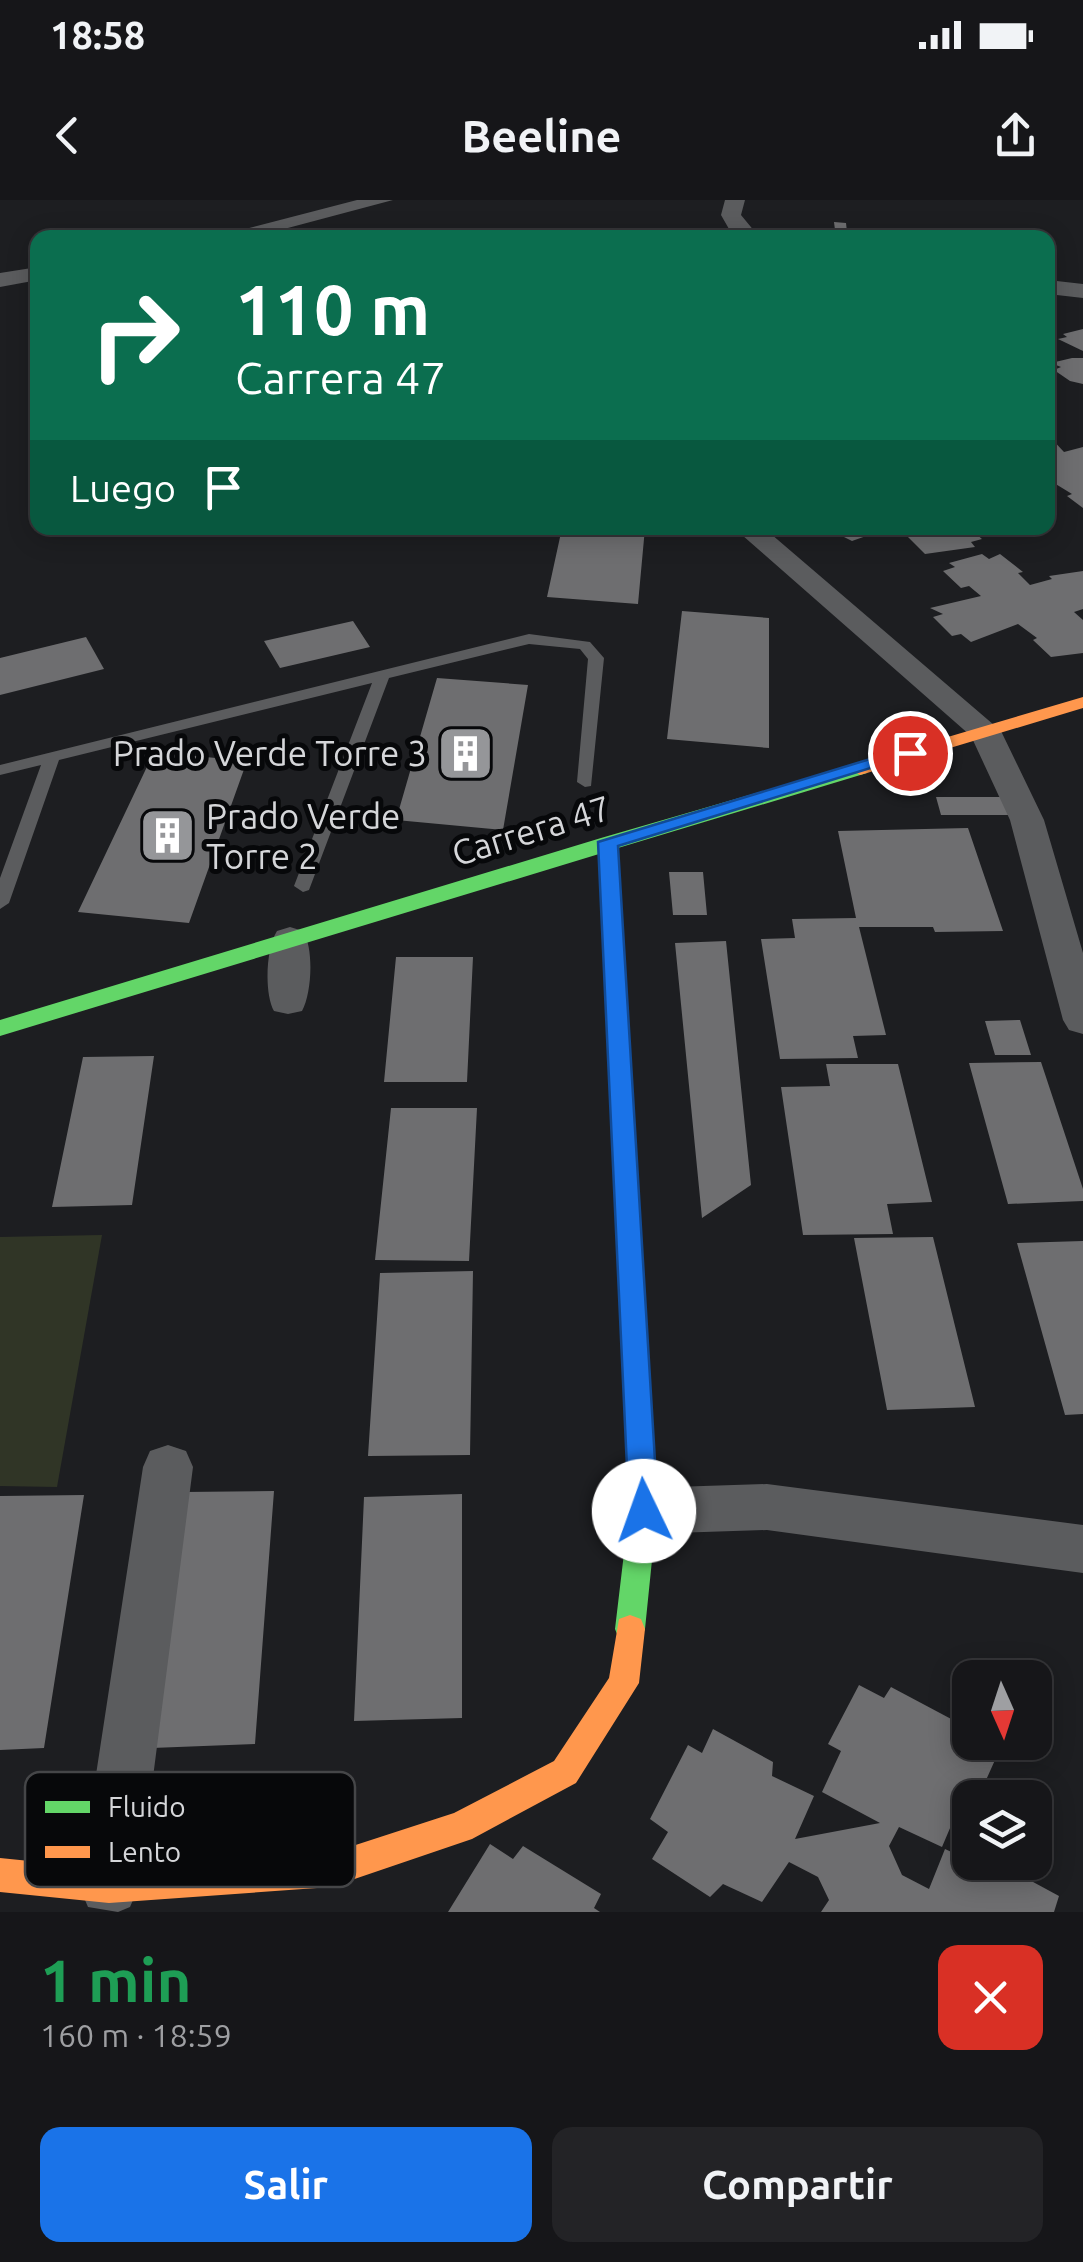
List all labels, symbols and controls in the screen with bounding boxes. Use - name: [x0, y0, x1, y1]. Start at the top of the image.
- text: 18:58: [50, 14, 145, 56]
- icon: back: [40, 108, 95, 163]
- icon: share: [988, 108, 1043, 163]
- text: Beeline: [461, 110, 622, 161]
- icon: right: [70, 270, 200, 400]
- text: 110 m: [235, 270, 430, 348]
- text: Carrera 47: [235, 352, 446, 403]
- icon: arrive: [196, 460, 251, 515]
- text: Luego: [70, 467, 176, 509]
- pin: [868, 711, 953, 796]
- building icon: Prado Verde Torre 3: [436, 723, 496, 783]
- icon: arrive: [883, 726, 938, 781]
- place label: Prado Verde Torre 3: [113, 733, 427, 773]
- street label: Carrera 47: [447, 787, 615, 873]
- place label: Prado Verde Torre 2: [206, 796, 400, 876]
- building icon: Prado Verde Torre 2: [137, 806, 197, 866]
- position arrow: [592, 1459, 696, 1563]
- north arrow: [952, 1660, 1052, 1760]
- map controls: [952, 1660, 1052, 1880]
- legend: [25, 1772, 355, 1887]
- button: layers: [952, 1780, 1052, 1880]
- text: Fluido: [108, 1791, 186, 1822]
- text: Lento: [108, 1836, 181, 1867]
- button: close: [938, 1945, 1043, 2050]
- text: 1 min: [40, 1946, 192, 2013]
- text: 160 m · 18:59: [40, 2017, 232, 2053]
- button: Salir: [40, 2127, 532, 2242]
- button: Compartir: [552, 2127, 1043, 2242]

